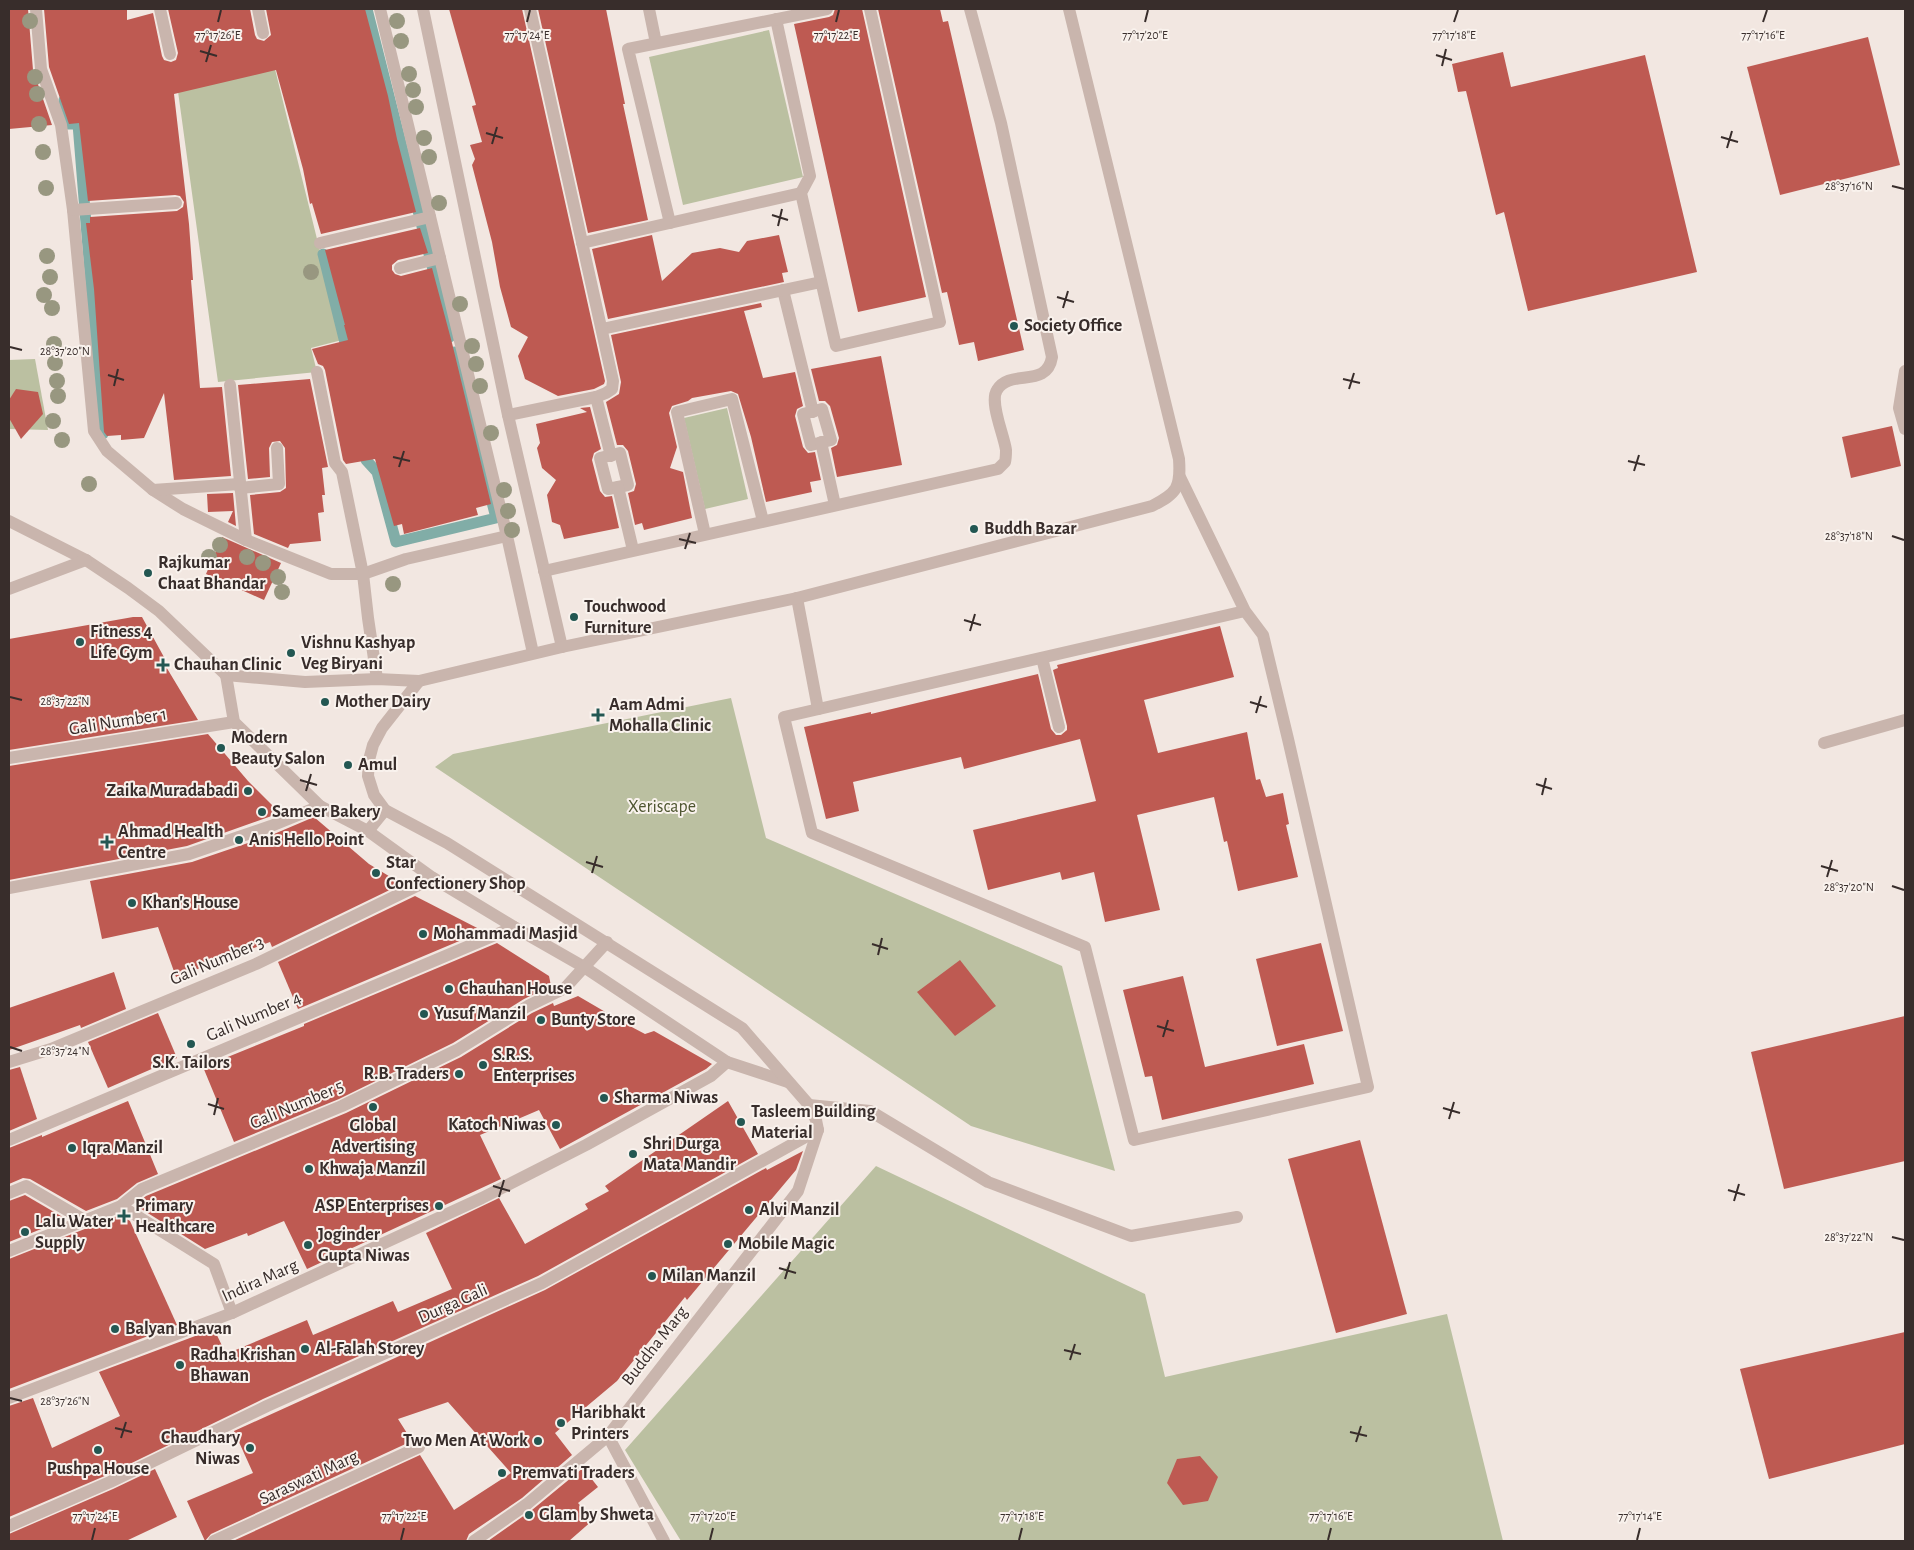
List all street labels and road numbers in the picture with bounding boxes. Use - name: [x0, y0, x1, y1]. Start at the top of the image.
- street label: Gali Number 1: [68, 705, 168, 739]
- street label: Gali Number 3: [167, 933, 267, 989]
- street label: Gali Number 4: [204, 989, 304, 1045]
- street label: Gali Number 5: [247, 1077, 347, 1133]
- street label: Indira Marg: [219, 1256, 301, 1306]
- street label: Durga Gali: [416, 1281, 490, 1327]
- street label: Buddha Marg: [619, 1303, 691, 1389]
- street label: Saraswati Marg: [257, 1447, 361, 1509]

